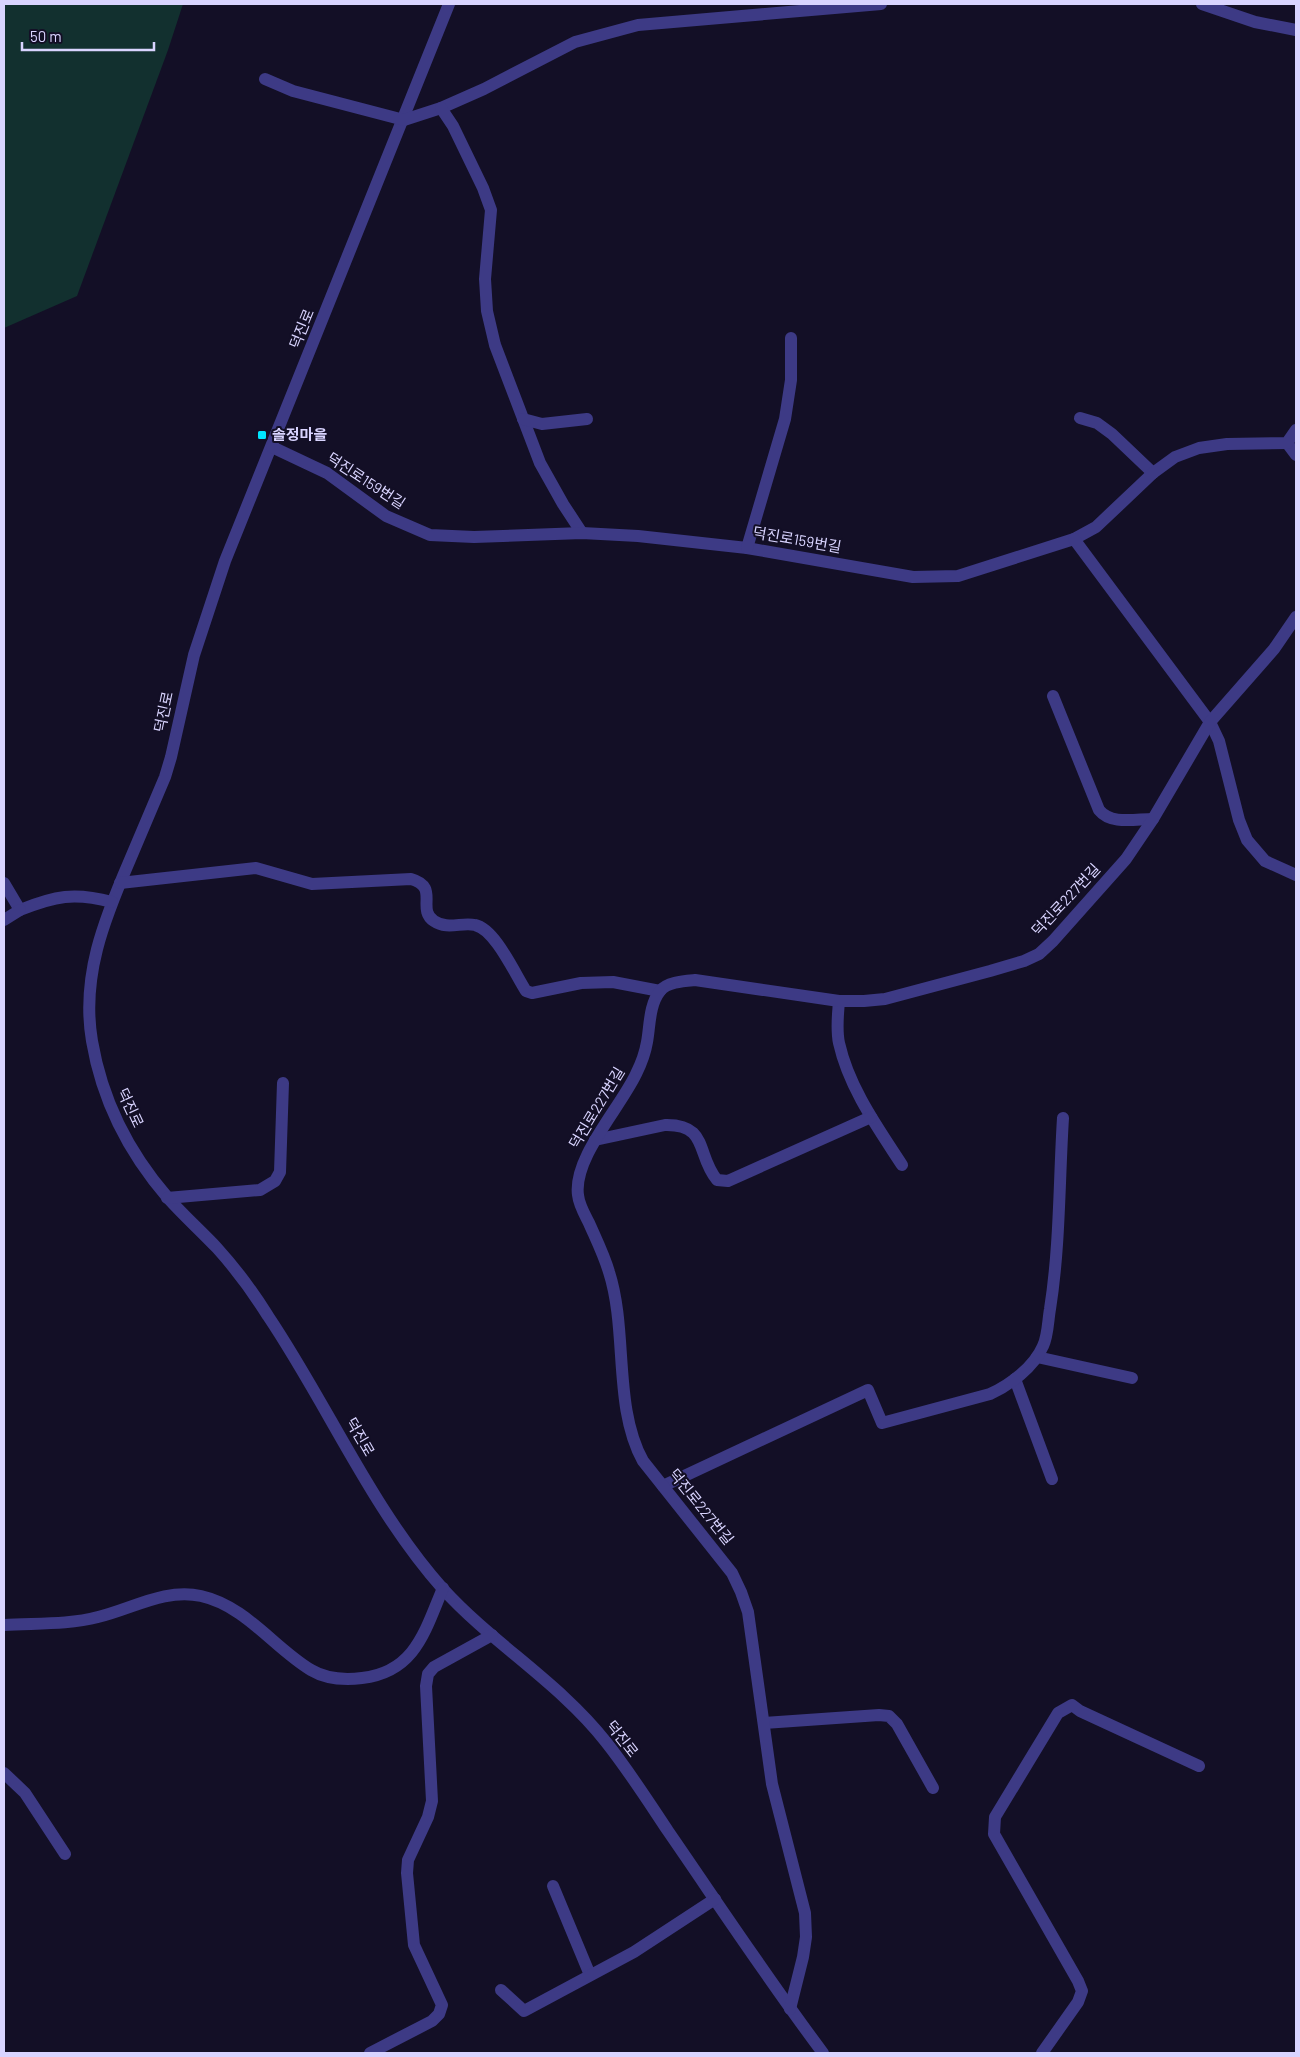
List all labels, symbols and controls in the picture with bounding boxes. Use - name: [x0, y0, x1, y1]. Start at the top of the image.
- scale bar: [22, 20, 155, 52]
- text: 50 m: [30, 27, 62, 45]
- street label: 덕진로: [285, 306, 317, 351]
- place label: 솔정마을: [272, 425, 327, 443]
- marker: 솔정마을: [256, 429, 268, 441]
- street label: 덕진로159번길: [324, 448, 409, 512]
- street label: 덕진로159번길: [751, 522, 843, 556]
- street label: 덕진로: [150, 690, 176, 734]
- street label: 덕진로227번길: [1027, 859, 1103, 939]
- street label: 덕진로227번길: [565, 1063, 628, 1152]
- street label: 덕진로: [114, 1085, 148, 1130]
- street label: 덕진로: [343, 1414, 379, 1459]
- street label: 덕진로227번길: [666, 1465, 738, 1548]
- street label: 덕진로: [603, 1717, 643, 1760]

